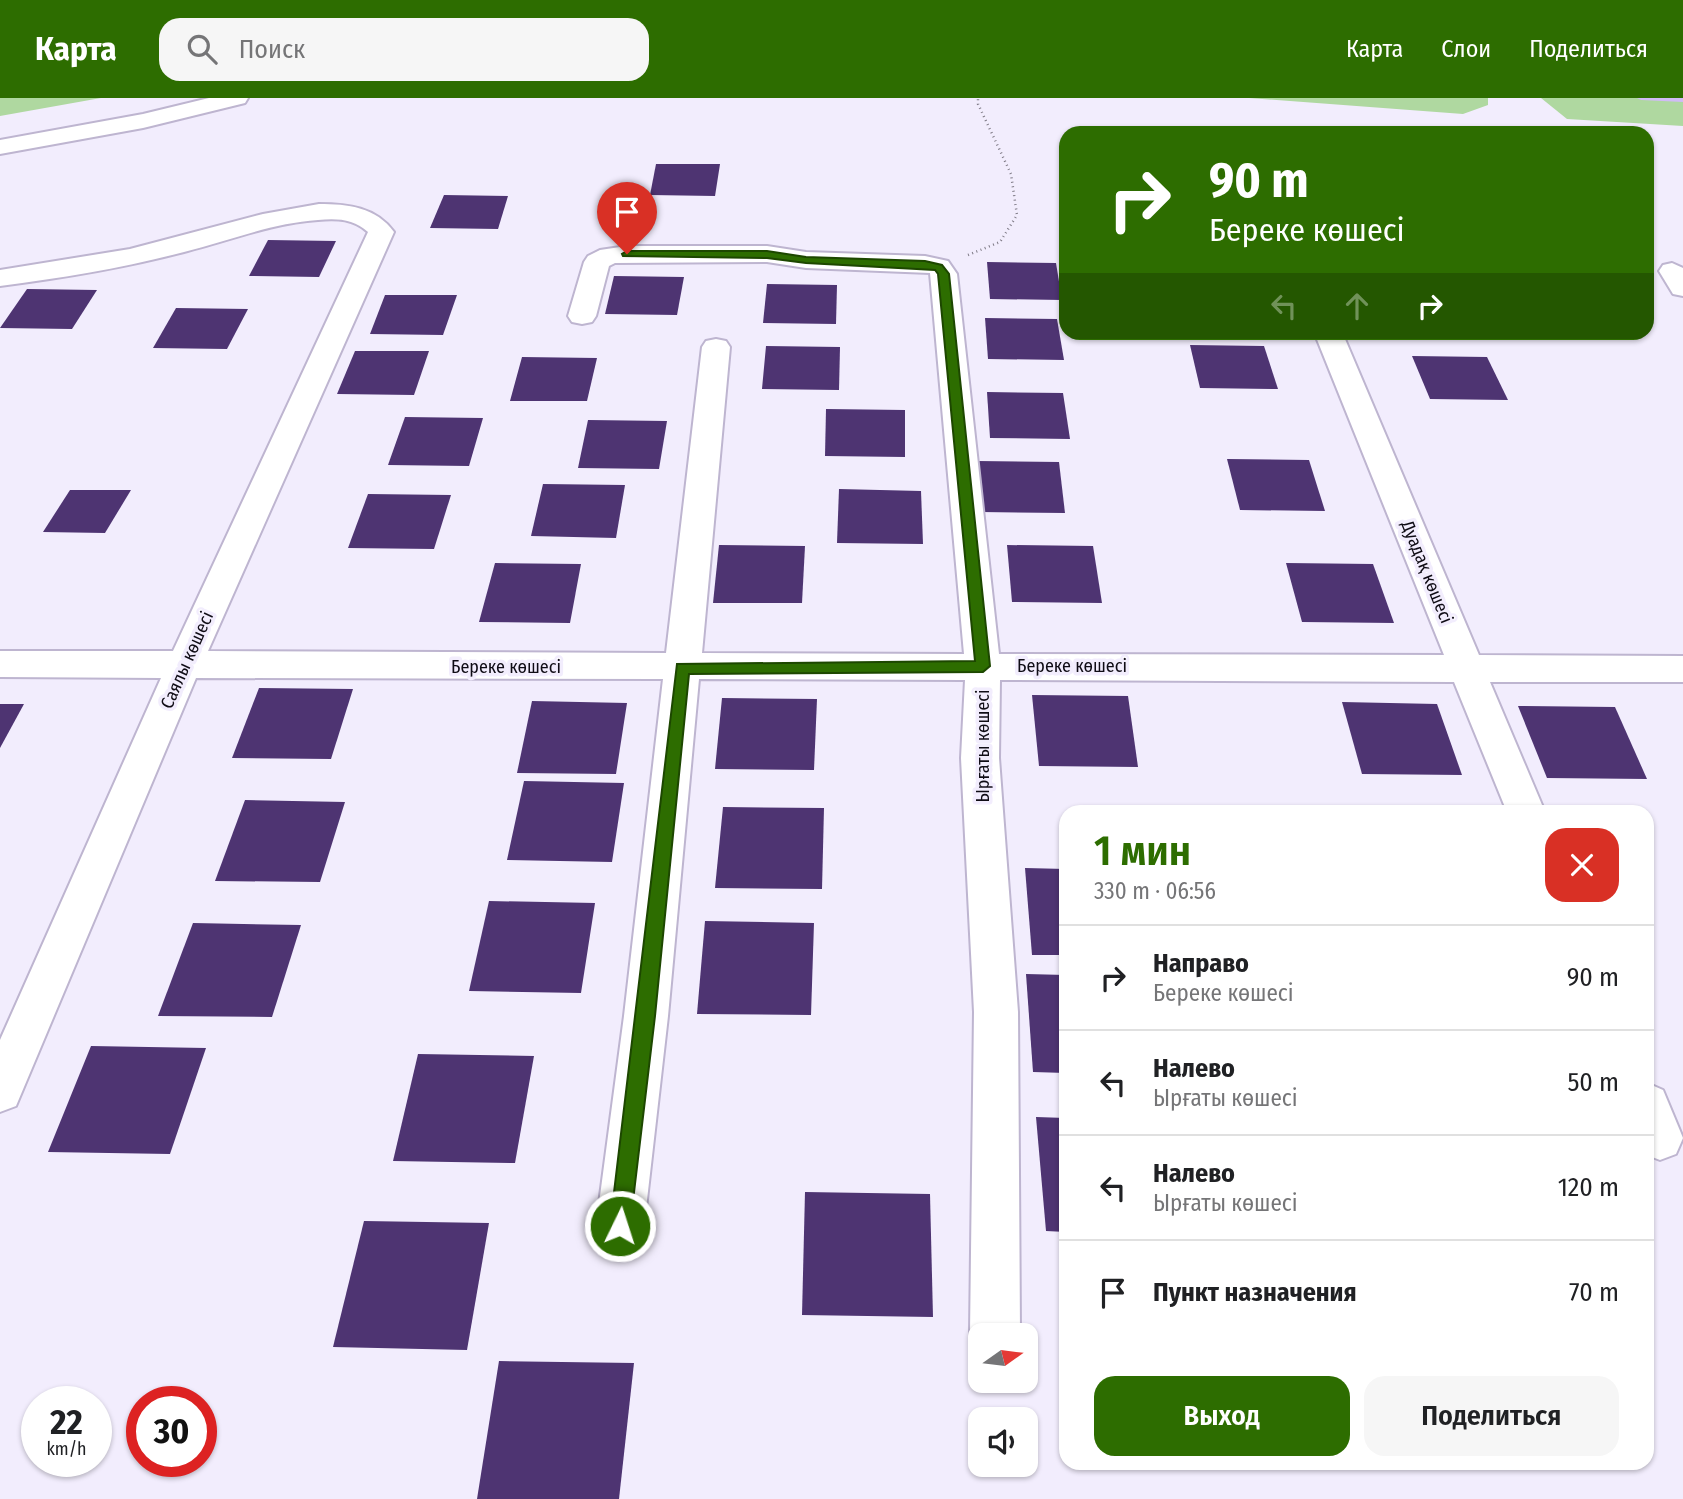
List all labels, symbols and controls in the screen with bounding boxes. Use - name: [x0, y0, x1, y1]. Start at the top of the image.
- search box: [159, 18, 649, 81]
- text: Карта: [35, 29, 117, 69]
- icon: search: [183, 30, 221, 68]
- text: Поиск: [239, 34, 305, 65]
- text: Карта: [1346, 35, 1403, 63]
- text: Слои: [1441, 35, 1491, 63]
- text: Поделиться: [1529, 35, 1648, 63]
- text: 90 m: [1209, 151, 1309, 210]
- icon: right: [1094, 154, 1185, 245]
- pin: [597, 182, 657, 254]
- icon: arrive: [608, 193, 646, 231]
- text: Береке көшесі: [1209, 211, 1405, 249]
- icon: left: [1265, 287, 1303, 325]
- icon: ahead: [1338, 287, 1376, 325]
- icon: right: [1411, 287, 1449, 325]
- street label: Дуадақ көшесі: [1396, 516, 1458, 627]
- street label: Саялы көшесі: [156, 608, 218, 712]
- street label: Береке көшесі: [1017, 655, 1127, 677]
- street label: Береке көшесі: [451, 656, 561, 678]
- street label: Ырғаты көшесі: [972, 689, 994, 803]
- text: 1 мин: [1094, 826, 1191, 876]
- button: close: [1545, 828, 1619, 902]
- text: 330 m · 06:56: [1094, 877, 1216, 905]
- text: Направо: [1153, 948, 1249, 979]
- icon: right: [1094, 959, 1132, 997]
- text: 90 m: [1567, 962, 1619, 993]
- text: Береке көшесі: [1153, 979, 1294, 1007]
- text: Налево: [1153, 1053, 1235, 1084]
- icon: left: [1094, 1064, 1132, 1102]
- text: 50 m: [1567, 1067, 1619, 1098]
- text: Ырғаты көшесі: [1153, 1084, 1298, 1112]
- text: Налево: [1153, 1158, 1235, 1189]
- icon: left: [1094, 1169, 1132, 1207]
- text: 120 m: [1558, 1172, 1619, 1203]
- position arrow: [583, 1189, 657, 1263]
- text: Ырғаты көшесі: [1153, 1189, 1298, 1217]
- icon: arrive: [1094, 1274, 1132, 1312]
- text: Пункт назначения: [1153, 1277, 1357, 1308]
- text: 70 m: [1569, 1277, 1619, 1308]
- north arrow: [968, 1323, 1038, 1393]
- map controls: [968, 1323, 1038, 1477]
- button: Выход: [1094, 1376, 1350, 1456]
- button: Поделиться: [1364, 1376, 1619, 1456]
- speed limit sign: 30: [126, 1386, 217, 1477]
- text: 22: [50, 1401, 83, 1443]
- button: sound: [968, 1407, 1038, 1477]
- text: km/h: [46, 1438, 87, 1460]

